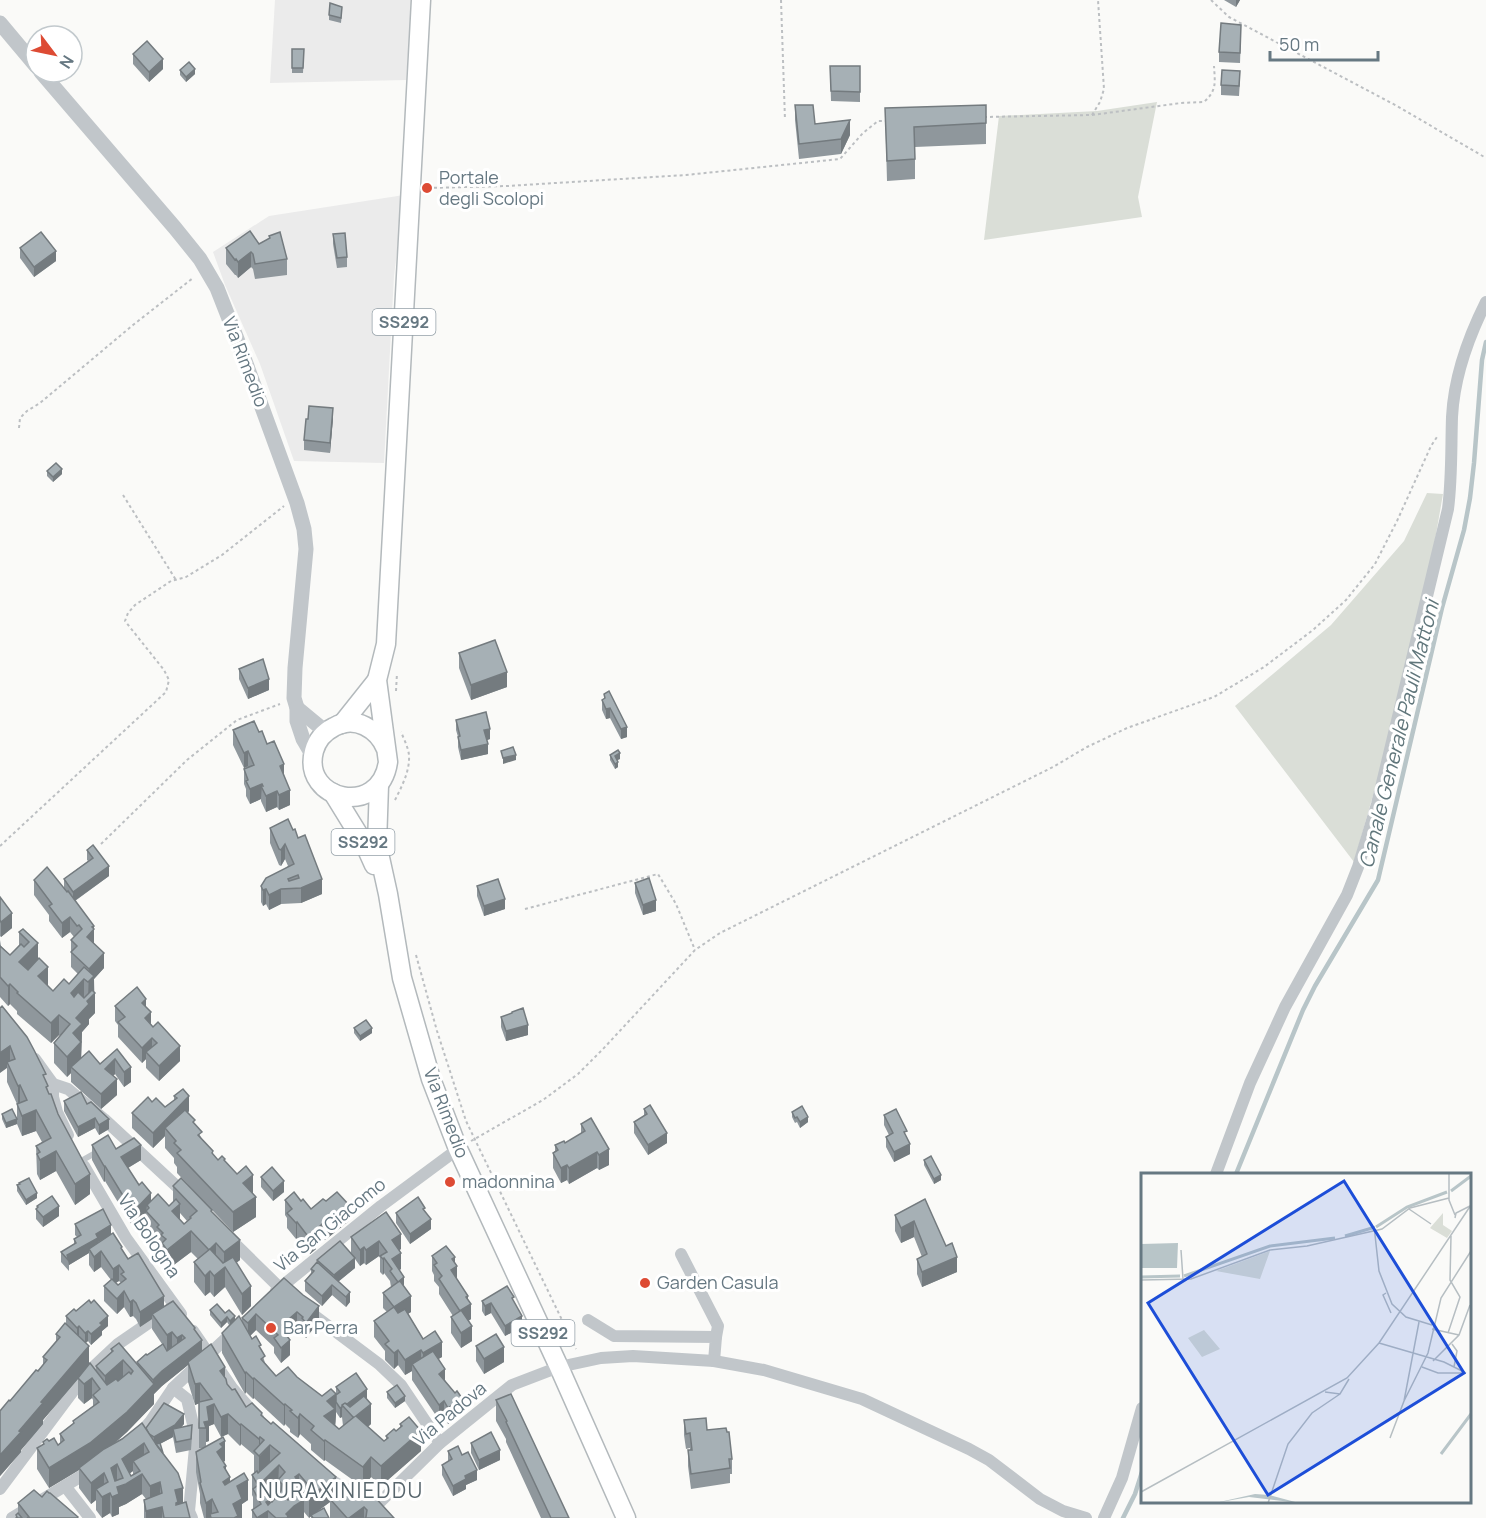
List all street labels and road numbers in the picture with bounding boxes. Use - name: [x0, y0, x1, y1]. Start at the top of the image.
- road number: SS292: [372, 309, 436, 335]
- street label: Via Rimedio: [218, 313, 274, 410]
- road number: SS292: [332, 829, 394, 855]
- street label: Via Rimedio: [419, 1064, 475, 1161]
- street label: Via San Giacomo: [269, 1172, 390, 1277]
- street label: Via Bologna: [113, 1189, 187, 1282]
- road number: SS292: [512, 1320, 574, 1346]
- street label: Via Padova: [408, 1376, 491, 1451]

